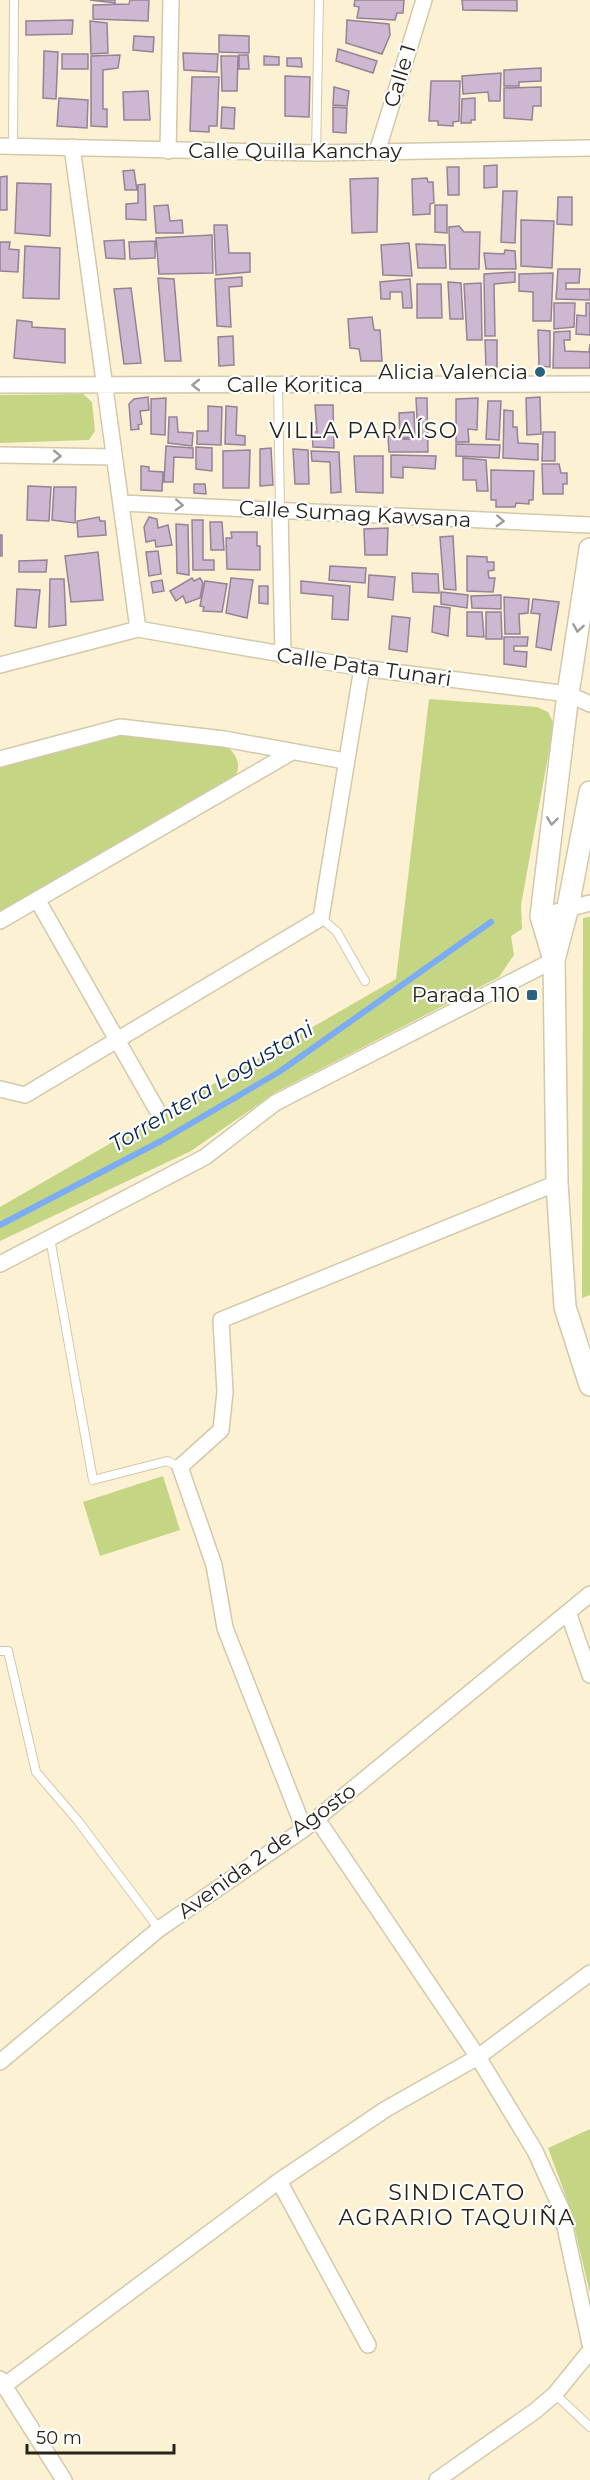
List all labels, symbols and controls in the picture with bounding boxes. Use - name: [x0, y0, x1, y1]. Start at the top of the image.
- street label: Calle 1: [378, 42, 421, 110]
- street label: Calle Quilla Kanchay: [188, 138, 402, 163]
- place label: Alicia Valencia: [378, 359, 528, 384]
- marker: Alicia Valencia: [533, 365, 547, 379]
- street label: Calle Koritica: [227, 372, 363, 397]
- one-way arrow: [191, 379, 200, 391]
- district label: VILLA PARAÍSO: [269, 417, 459, 444]
- one-way arrow: [53, 450, 62, 462]
- street label: Calle Sumag Kawsana: [238, 495, 472, 532]
- one-way arrow: [175, 499, 184, 512]
- one-way arrow: [495, 514, 504, 527]
- one-way arrow: [572, 622, 585, 632]
- street label: Calle Pata Tunari: [275, 642, 453, 691]
- one-way arrow: [547, 817, 559, 826]
- place label: Parada 110: [412, 982, 520, 1007]
- marker: Parada 110: [525, 988, 539, 1002]
- water label: Torrentera Logustani: [104, 1015, 318, 1158]
- street label: Avenida 2 de Agosto: [173, 1778, 361, 1924]
- district label: SINDICATO AGRARIO TAQUIÑA: [338, 2179, 576, 2231]
- scale bar: [27, 2417, 174, 2455]
- text: 50 m: [36, 2427, 82, 2449]

